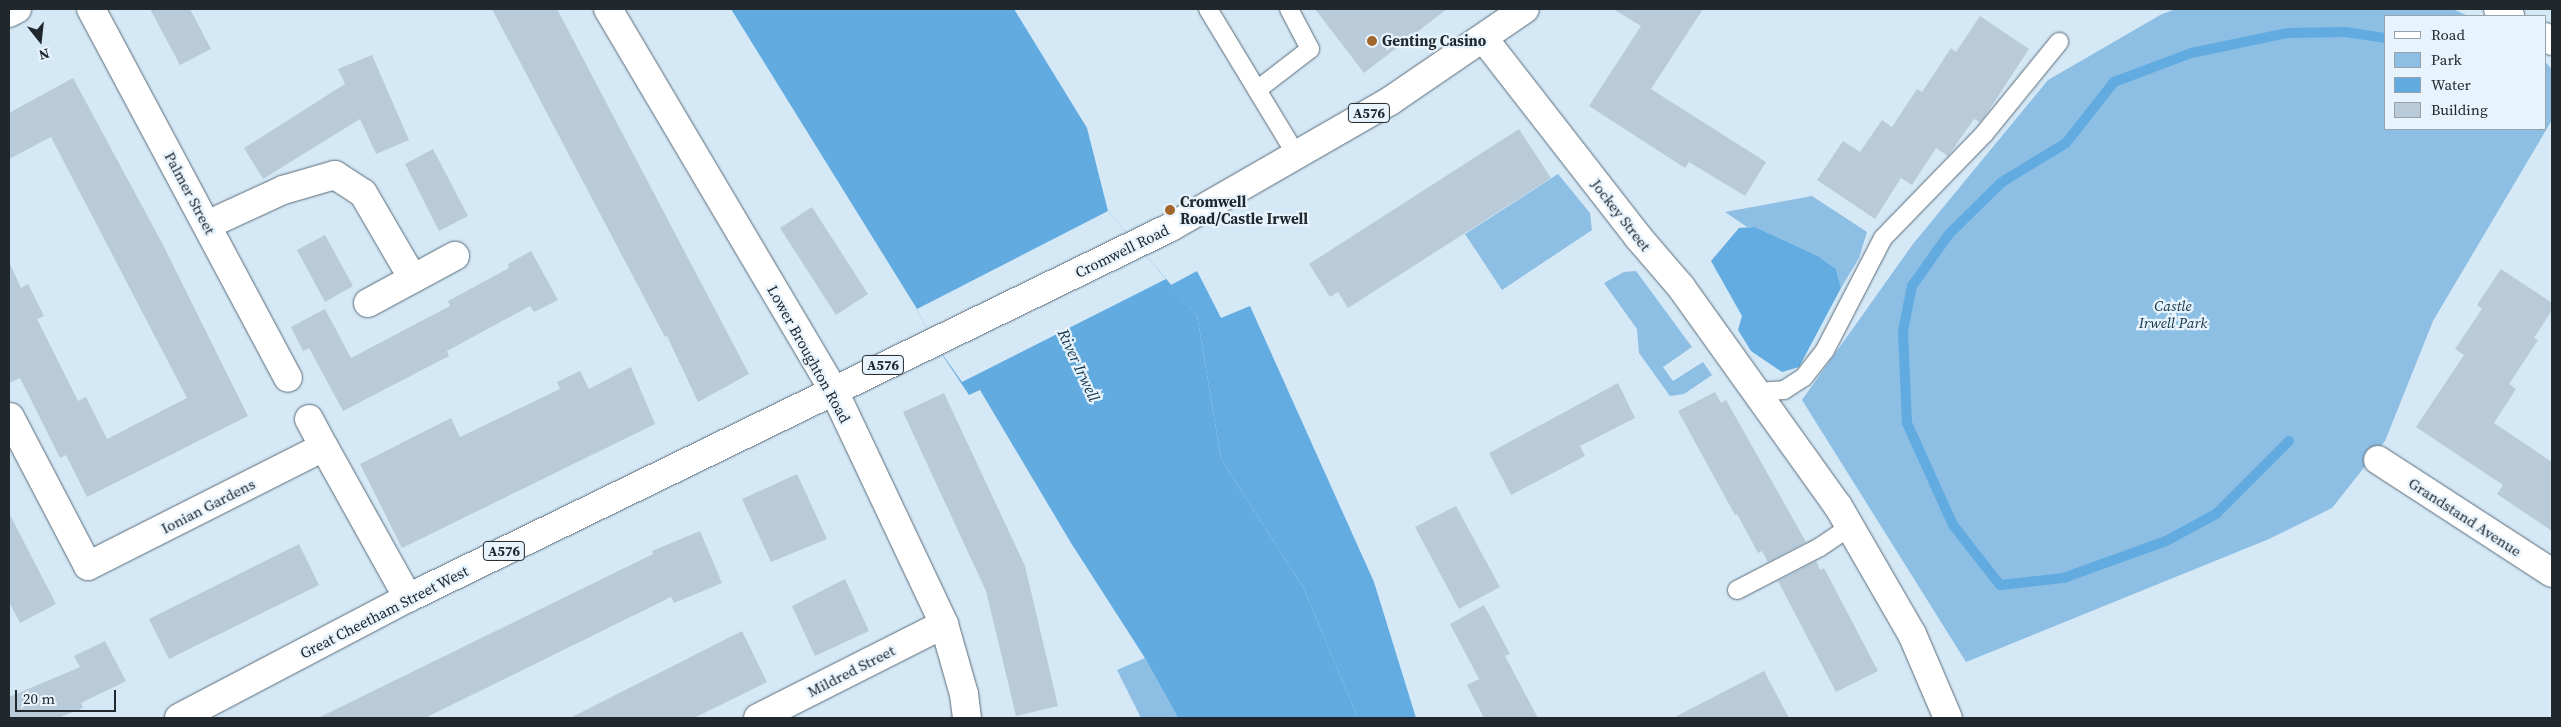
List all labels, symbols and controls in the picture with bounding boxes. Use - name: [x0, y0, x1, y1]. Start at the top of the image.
- north arrow: [15, 15, 65, 65]
- legend: [2384, 15, 2546, 130]
- text: Road: [2431, 24, 2465, 45]
- place label: Genting Casino: [1382, 32, 1486, 50]
- marker: Genting Casino: [1366, 35, 1378, 47]
- text: N: [36, 43, 52, 65]
- text: Park: [2431, 49, 2462, 70]
- text: Water: [2431, 74, 2471, 95]
- text: Building: [2431, 99, 2488, 120]
- road number: A576: [1348, 102, 1390, 125]
- street label: Palmer Street: [161, 149, 219, 237]
- street label: Jockey Street: [1587, 176, 1655, 254]
- place label: Cromwell Road/Castle Irwell: [1180, 192, 1308, 227]
- marker: Cromwell Road/Castle Irwell: [1164, 204, 1176, 216]
- street label: Cromwell Road: [1072, 221, 1172, 281]
- street label: Lower Broughton Road: [764, 282, 854, 426]
- park label: Castle Irwell Park: [2139, 296, 2207, 331]
- water label: River Irwell: [1054, 326, 1104, 404]
- road number: A576: [862, 354, 904, 376]
- street label: Grandstand Avenue: [2405, 474, 2525, 560]
- street label: Ionian Gardens: [158, 475, 258, 537]
- road number: A576: [483, 540, 525, 562]
- street label: Great Cheetham Street West: [297, 562, 471, 662]
- street label: Mildred Street: [804, 641, 898, 701]
- scale bar: [18, 680, 119, 712]
- text: 20 m: [23, 688, 55, 709]

